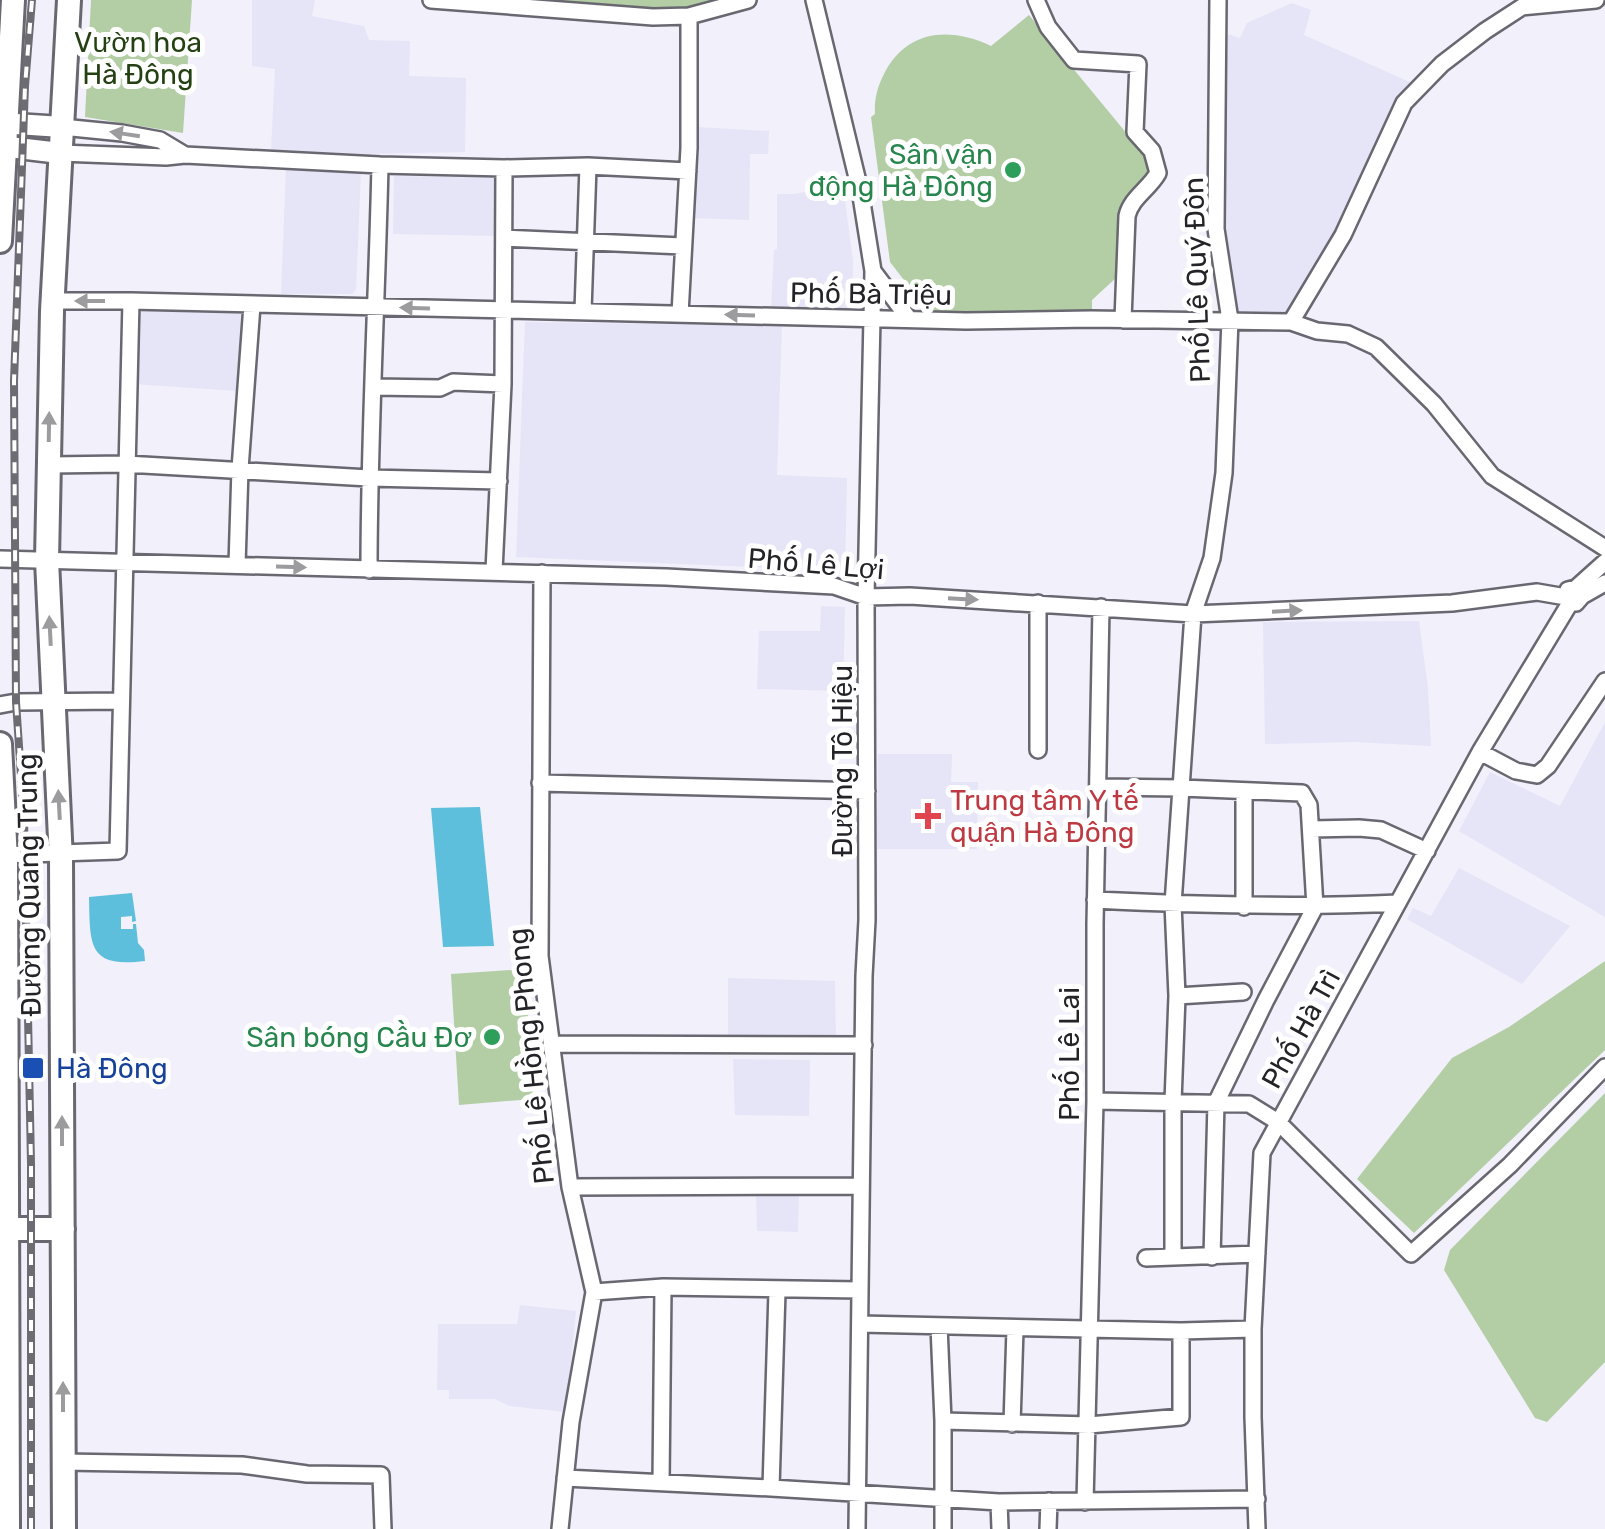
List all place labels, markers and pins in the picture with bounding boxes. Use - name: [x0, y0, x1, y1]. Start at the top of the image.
- place label: Sân vận động Hà Đông: [809, 138, 993, 203]
- marker: Sân vận động Hà Đông: [1002, 159, 1024, 181]
- place label: Trung tâm Y tế quận Hà Đông: [950, 783, 1139, 849]
- marker: Trung tâm Y tế quận Hà Đông: [915, 803, 941, 829]
- place label: Sân bóng Cầu Đơ: [246, 1020, 472, 1054]
- marker: Sân bóng Cầu Đơ: [481, 1026, 503, 1048]
- place label: Hà Đông: [56, 1052, 168, 1085]
- marker: Hà Đông: [20, 1055, 46, 1081]

